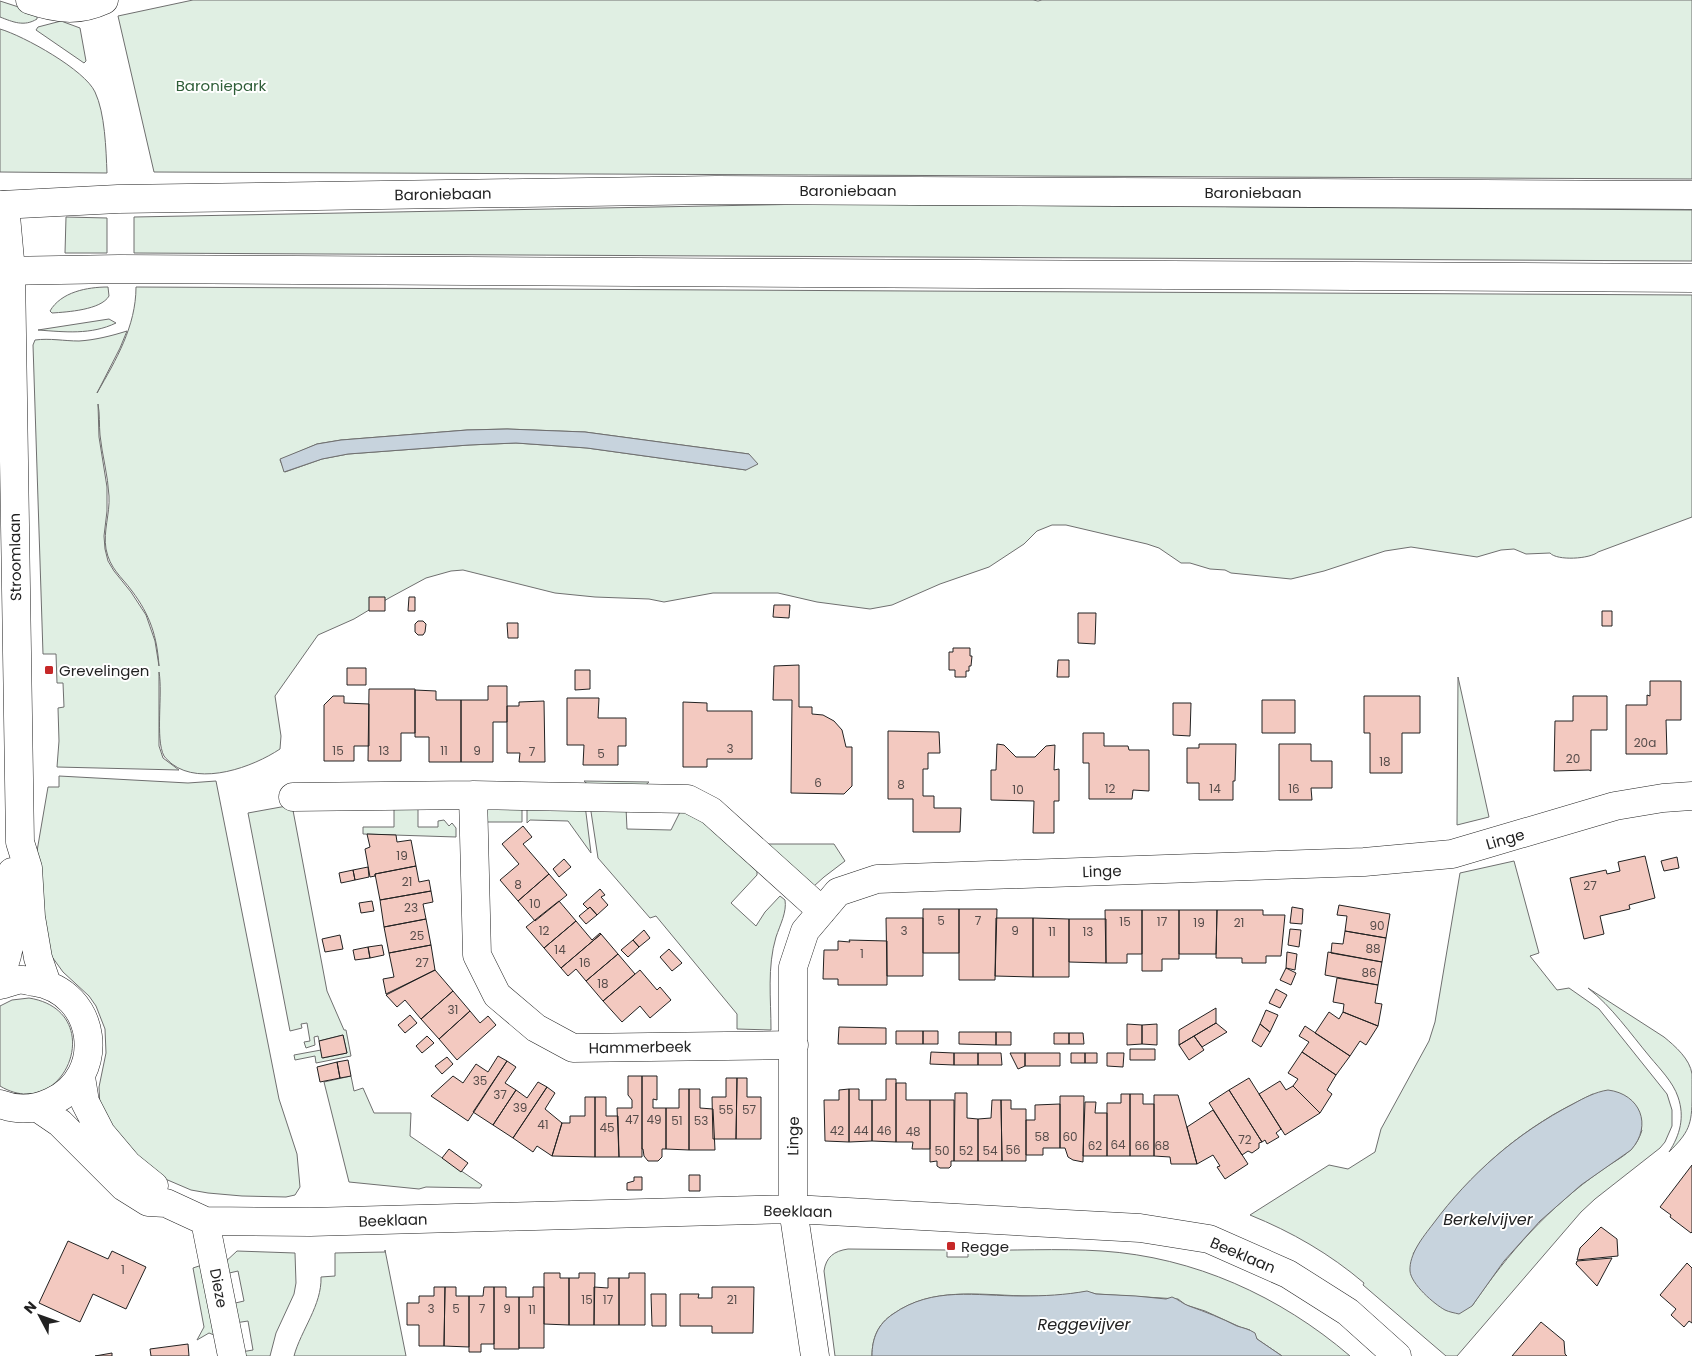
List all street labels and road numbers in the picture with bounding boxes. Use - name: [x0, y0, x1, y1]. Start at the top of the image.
- street label: Baroniebaan: [799, 180, 897, 201]
- street label: Baroniebaan: [1204, 182, 1302, 203]
- street label: Baroniebaan: [394, 183, 492, 205]
- street label: Stroomlaan: [4, 513, 26, 601]
- street label: Linge: [1483, 824, 1527, 854]
- street label: Linge: [1082, 860, 1122, 882]
- street label: Hammerbeek: [588, 1036, 692, 1058]
- street label: Linge: [782, 1116, 804, 1156]
- street label: Beeklaan: [763, 1200, 833, 1222]
- street label: Beeklaan: [358, 1208, 428, 1232]
- street label: Beeklaan: [1207, 1232, 1279, 1278]
- street label: Dieze: [205, 1266, 233, 1310]

